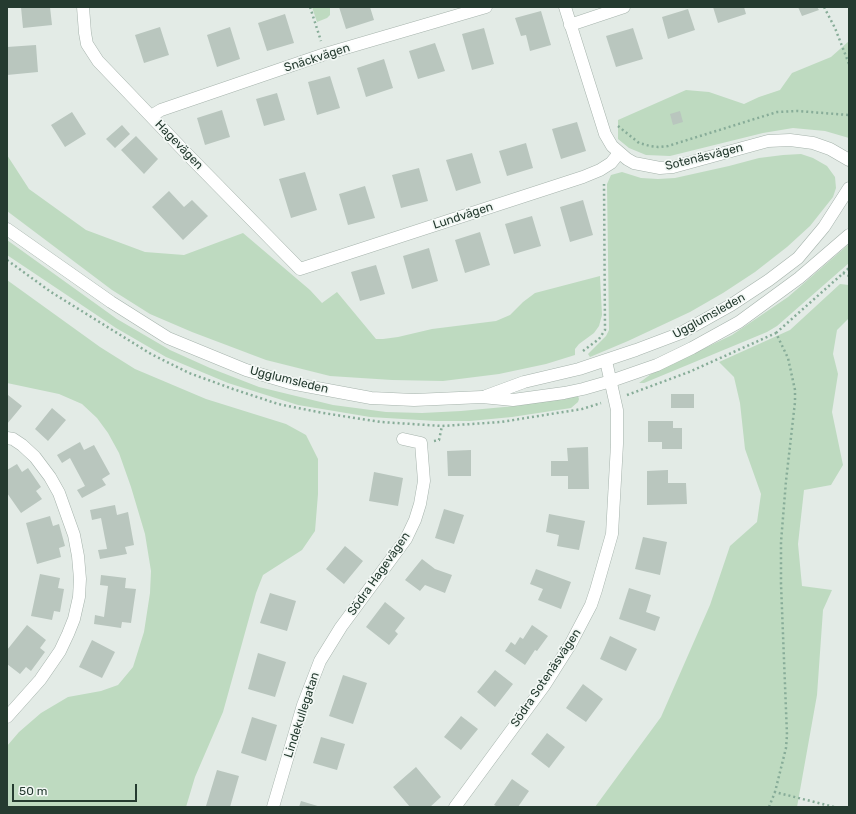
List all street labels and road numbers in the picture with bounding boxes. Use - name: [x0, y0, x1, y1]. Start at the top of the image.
- street label: Snäckvägen: [282, 41, 352, 75]
- street label: Hagevägen: [152, 117, 206, 173]
- street label: Sotenäsvägen: [664, 140, 744, 174]
- street label: Lundvägen: [431, 200, 495, 232]
- street label: Ugglumsleden: [670, 290, 748, 342]
- street label: Ugglumsleden: [248, 363, 330, 397]
- street label: Södra Hagevägen: [345, 530, 413, 618]
- street label: Södra Sotenäsvägen: [508, 626, 584, 730]
- street label: Lindekullegatan: [281, 670, 323, 760]

